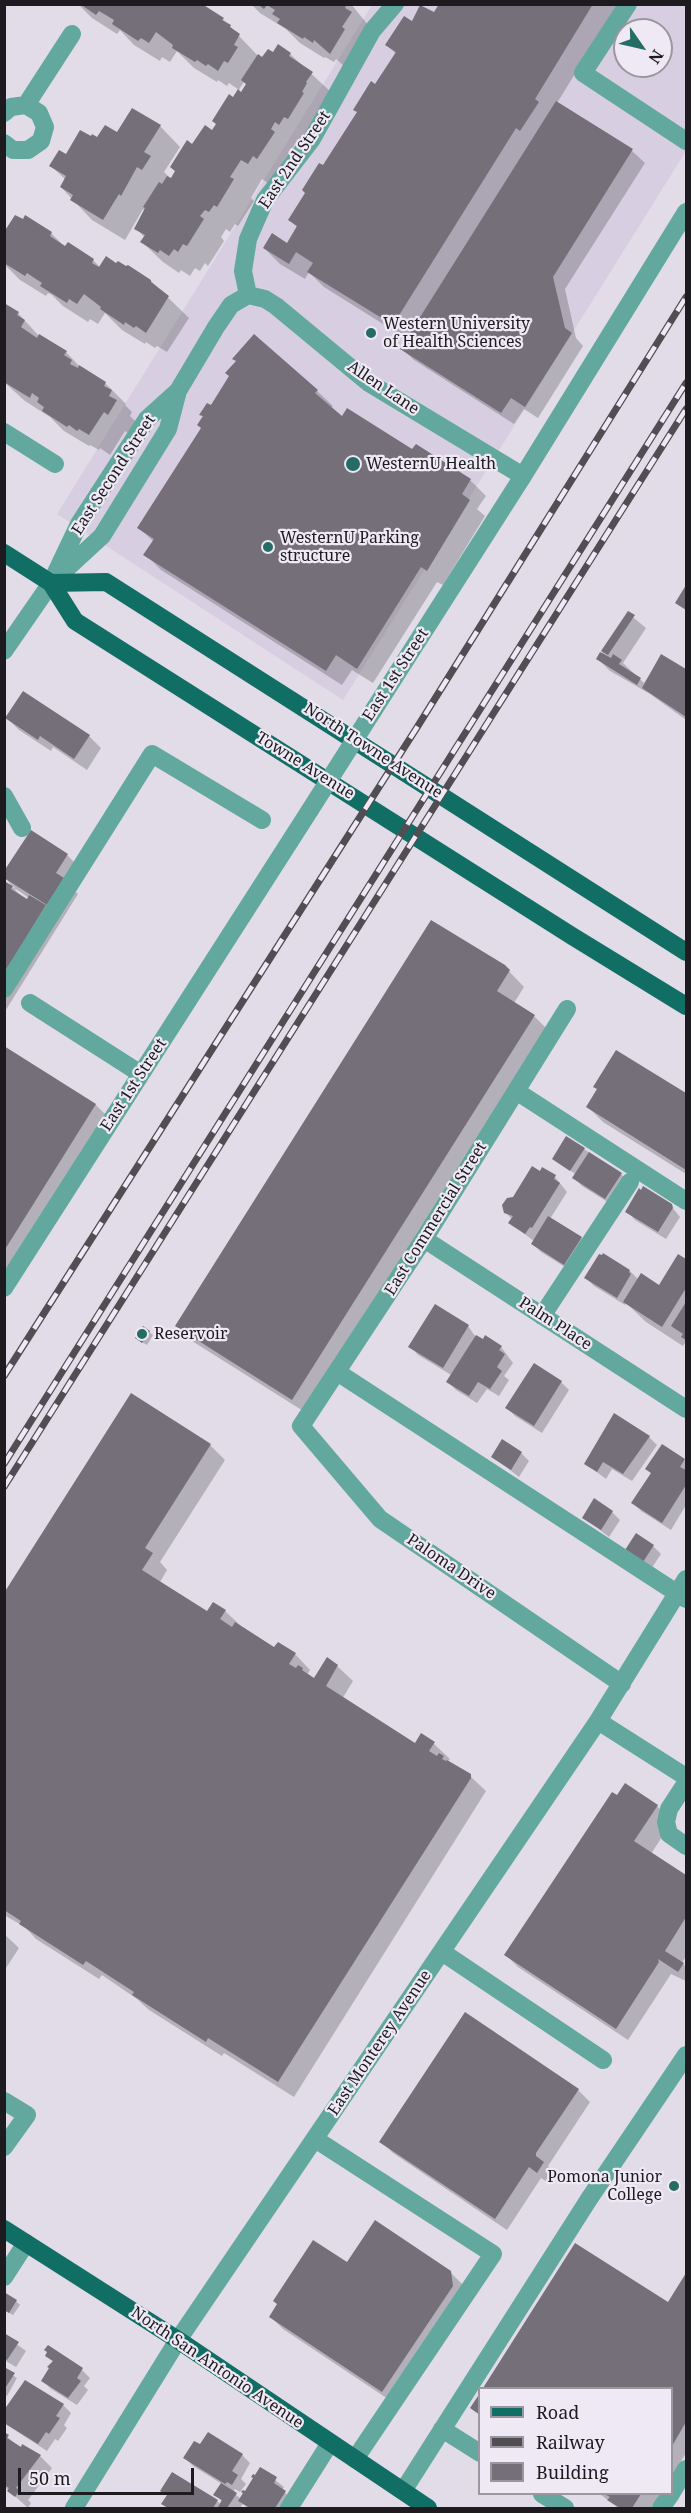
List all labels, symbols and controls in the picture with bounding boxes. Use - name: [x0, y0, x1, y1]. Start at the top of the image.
- north arrow: [613, 18, 673, 78]
- text: N: [644, 46, 669, 68]
- street label: East 2nd Street: [255, 107, 335, 213]
- place label: Western University of Health Sciences: [383, 314, 530, 352]
- marker: Western University of Health Sciences: [364, 326, 378, 340]
- street label: Allen Lane: [344, 357, 422, 419]
- street label: East Second Street: [68, 411, 160, 539]
- place label: WesternU Health: [366, 454, 496, 474]
- marker: WesternU Health: [344, 455, 362, 473]
- place label: WesternU Parking structure: [280, 528, 419, 566]
- marker: WesternU Parking structure: [261, 540, 275, 554]
- street label: East 1st Street: [359, 625, 433, 725]
- street label: North Towne Avenue: [300, 699, 446, 803]
- street label: Towne Avenue: [252, 728, 358, 804]
- street label: East 1st Street: [97, 1035, 171, 1135]
- street label: East Commercial Street: [381, 1139, 491, 1299]
- street label: Palm Place: [515, 1293, 595, 1355]
- place label: Reservoir: [154, 1324, 228, 1344]
- marker: Reservoir: [135, 1327, 149, 1341]
- street label: Paloma Drive: [403, 1530, 499, 1604]
- street label: East Monterey Avenue: [324, 1967, 436, 2119]
- place label: Pomona Junior College: [547, 2167, 662, 2205]
- marker: Pomona Junior College: [667, 2179, 681, 2193]
- street label: North San Antonio Avenue: [127, 2303, 307, 2433]
- legend: [478, 2387, 673, 2495]
- text: Road: [536, 2400, 579, 2424]
- text: Railway: [536, 2430, 605, 2454]
- scale bar: [21, 2456, 196, 2494]
- text: Building: [536, 2460, 609, 2484]
- text: 50 m: [29, 2466, 71, 2490]

